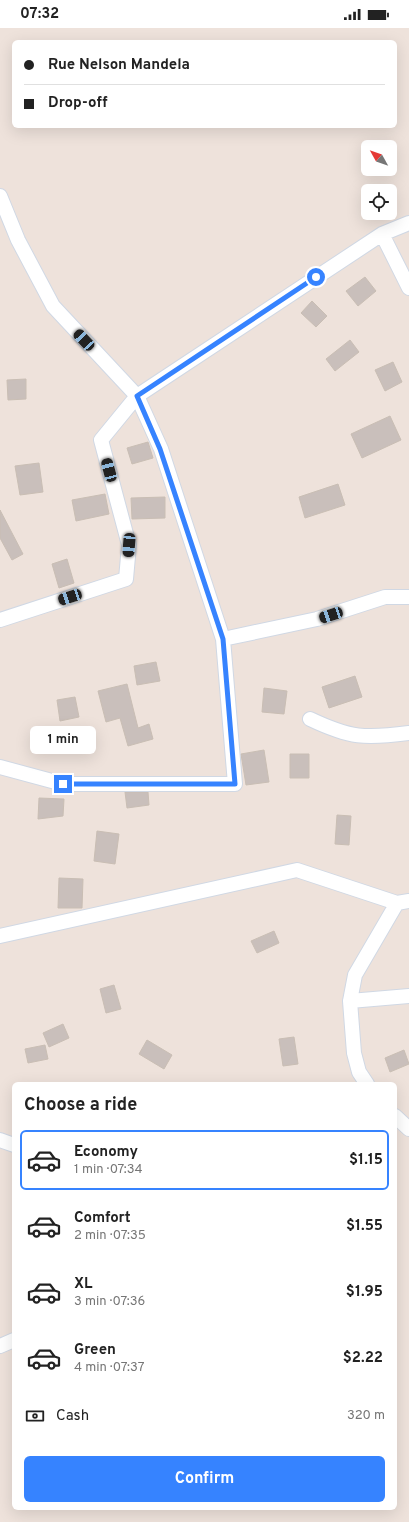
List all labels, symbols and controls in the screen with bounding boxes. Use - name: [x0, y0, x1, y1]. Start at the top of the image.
- text: 07:32: [20, 5, 59, 24]
- text: Rue Nelson Mandela: [48, 56, 190, 75]
- text: Drop-off: [48, 94, 108, 113]
- north arrow: [361, 140, 397, 176]
- map controls: [361, 140, 397, 220]
- button: locate: [361, 184, 397, 220]
- route start: [307, 268, 325, 286]
- car: [71, 327, 97, 353]
- car: [100, 457, 118, 483]
- car: [122, 533, 136, 557]
- car: [57, 588, 83, 606]
- car: [318, 606, 344, 624]
- callout: 1 min: [30, 726, 96, 754]
- text: 1 min: [47, 732, 79, 748]
- route end: [54, 775, 72, 793]
- text: Choose a ride: [24, 1094, 137, 1117]
- icon: car: [26, 1142, 62, 1178]
- text: Economy: [74, 1143, 138, 1162]
- text: $1.15: [349, 1151, 383, 1170]
- text: 1 min · 07:34: [74, 1162, 143, 1178]
- icon: car: [26, 1208, 62, 1244]
- text: Comfort: [74, 1209, 131, 1228]
- text: $1.55: [346, 1217, 383, 1236]
- text: 2 min · 07:35: [74, 1228, 146, 1244]
- icon: car: [26, 1274, 62, 1310]
- text: XL: [74, 1275, 92, 1294]
- text: $1.95: [346, 1283, 383, 1302]
- text: 3 min · 07:36: [74, 1294, 145, 1310]
- icon: car: [26, 1340, 62, 1376]
- text: Green: [74, 1341, 116, 1360]
- text: $2.22: [343, 1349, 383, 1368]
- text: 4 min · 07:37: [74, 1360, 145, 1376]
- icon: cash: [24, 1405, 46, 1427]
- text: Cash: [56, 1407, 89, 1426]
- text: 320 m: [347, 1408, 385, 1424]
- button: Confirm: [24, 1456, 385, 1502]

